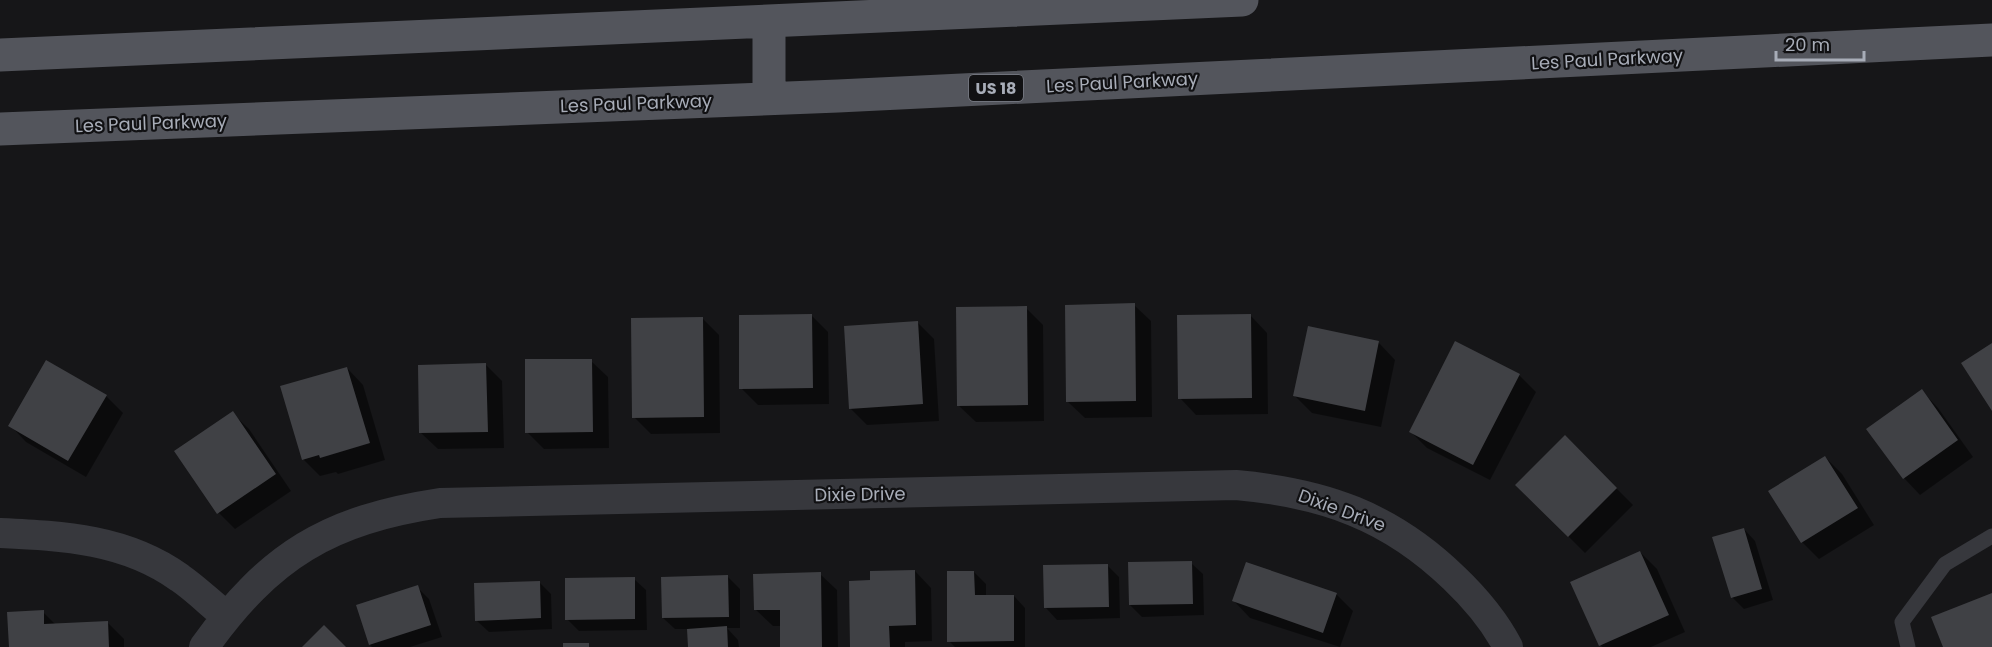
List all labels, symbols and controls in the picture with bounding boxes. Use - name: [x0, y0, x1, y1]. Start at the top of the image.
- scale bar: [1776, 24, 1864, 62]
- text: 20 m: [1785, 32, 1830, 57]
- street label: Les Paul Parkway: [1530, 43, 1684, 75]
- street label: Les Paul Parkway: [1045, 66, 1199, 98]
- road number: US 18: [969, 75, 1023, 101]
- street label: Les Paul Parkway: [560, 88, 712, 118]
- street label: Les Paul Parkway: [75, 108, 227, 138]
- street label: Dixie Drive: [814, 481, 906, 507]
- street label: Dixie Drive: [1295, 483, 1389, 537]

